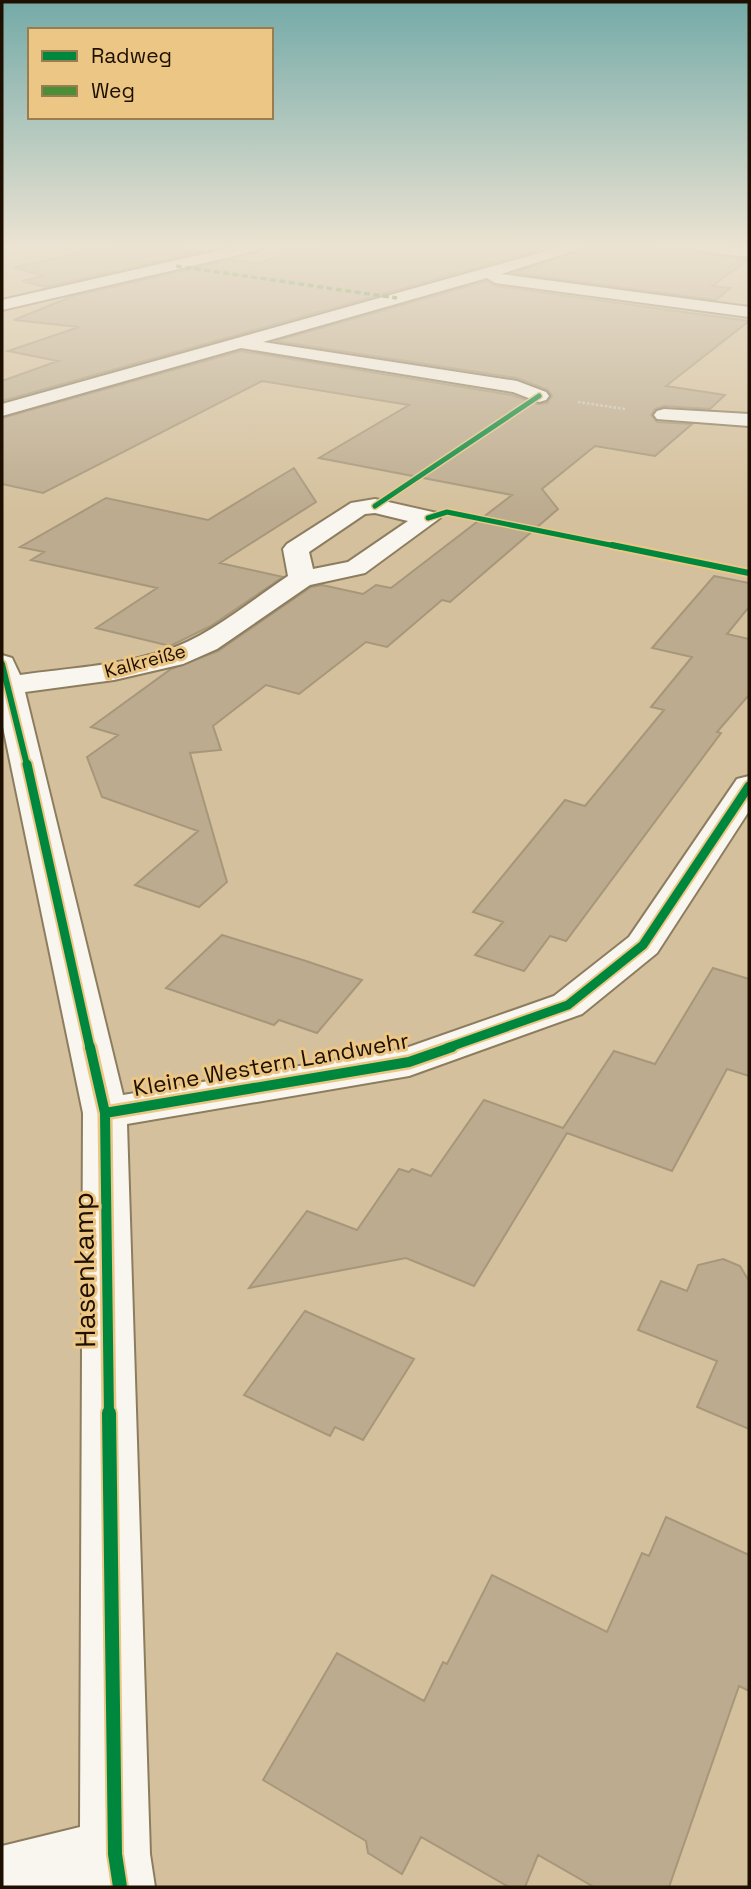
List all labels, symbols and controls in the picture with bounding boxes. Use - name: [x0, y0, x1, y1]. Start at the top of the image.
- legend: [28, 28, 273, 119]
- text: Radweg: [91, 42, 172, 69]
- text: Weg: [91, 77, 135, 104]
- street label: Kalkreiße: [102, 638, 188, 684]
- street label: Kleine Western Landwehr: [131, 1025, 411, 1103]
- street label: Hasenkamp: [65, 1192, 103, 1348]

